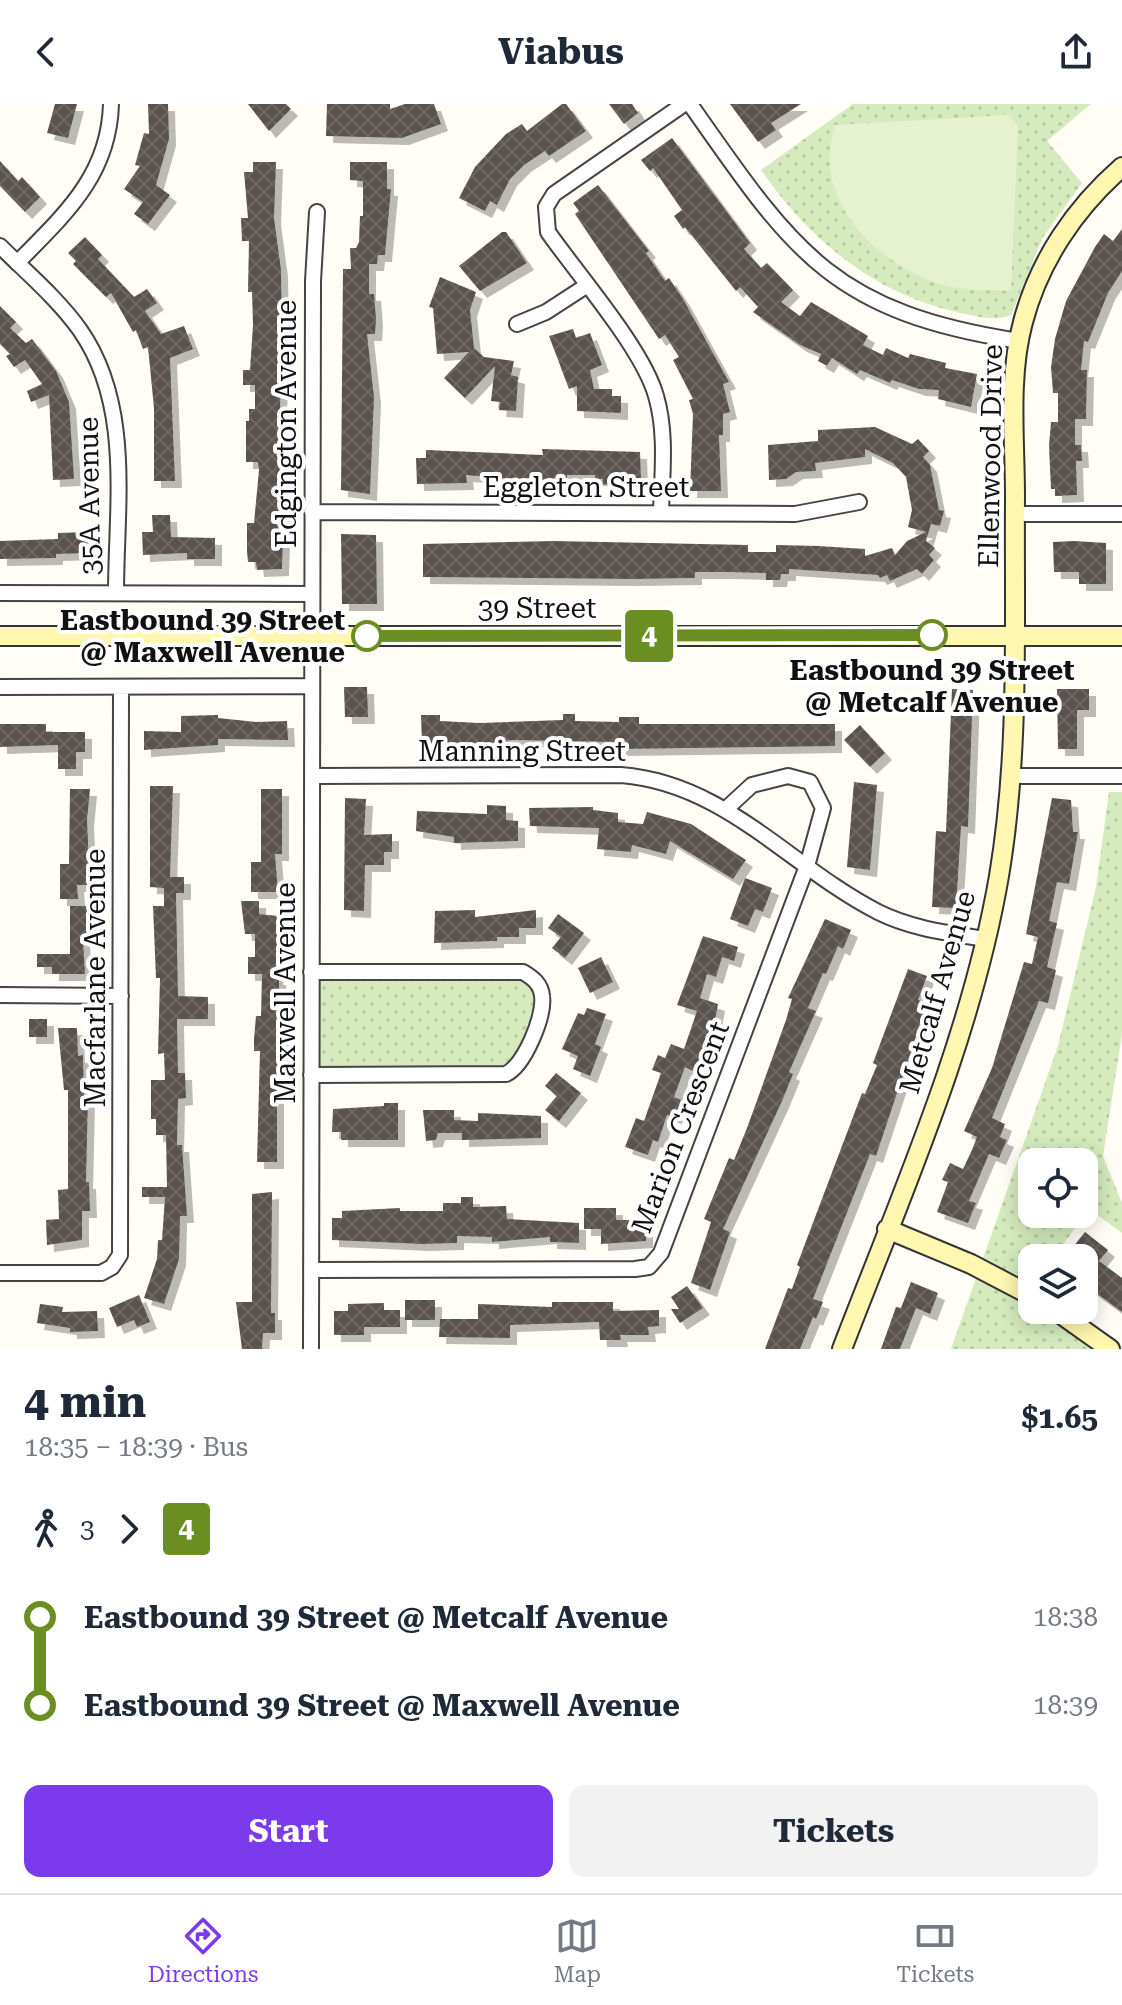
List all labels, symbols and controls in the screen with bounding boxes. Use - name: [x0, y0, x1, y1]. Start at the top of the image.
- icon: back: [24, 30, 68, 74]
- icon: share: [1054, 30, 1098, 74]
- text: Viabus: [498, 31, 624, 73]
- street label: Edgington Avenue: [270, 300, 303, 548]
- street label: Ellenwood Drive: [972, 344, 1009, 568]
- street label: 35A Avenue: [72, 417, 107, 575]
- street label: Eggleton Street: [483, 471, 689, 504]
- street label: 39 Street: [478, 592, 596, 625]
- place label: Eastbound 39 Street @ Maxwell Avenue: [60, 604, 345, 669]
- line badge: 4: [623, 610, 675, 662]
- text: 4: [641, 619, 657, 652]
- marker: Eastbound 39 Street @ Metcalf Avenue: [917, 620, 947, 650]
- marker: Eastbound 39 Street @ Maxwell Avenue: [352, 621, 382, 651]
- place label: Eastbound 39 Street @ Metcalf Avenue: [789, 654, 1075, 719]
- street label: Manning Street: [418, 735, 626, 768]
- street label: Macfarlane Avenue: [79, 849, 112, 1107]
- street label: Maxwell Avenue: [269, 882, 302, 1104]
- street label: Metcalf Avenue: [893, 887, 982, 1097]
- street label: Marion Crescent: [625, 1017, 736, 1238]
- map controls: [1018, 1148, 1098, 1324]
- button: locate: [1018, 1148, 1098, 1228]
- button: layers: [1018, 1244, 1098, 1324]
- text: 4 min: [24, 1376, 146, 1428]
- text: $1.65: [1021, 1400, 1098, 1435]
- text: 18:35 – 18:39 · Bus: [24, 1432, 248, 1462]
- icon: walk: [24, 1507, 68, 1551]
- icon: forward: [107, 1507, 151, 1551]
- text: 4: [179, 1512, 194, 1545]
- text: 3: [80, 1514, 95, 1544]
- text: Eastbound 39 Street @ Metcalf Avenue: [84, 1600, 668, 1635]
- text: 18:38: [1033, 1602, 1098, 1632]
- text: Eastbound 39 Street @ Maxwell Avenue: [84, 1688, 680, 1723]
- text: 18:39: [1033, 1690, 1098, 1720]
- button: Start: [24, 1785, 553, 1877]
- button: Tickets: [569, 1785, 1098, 1877]
- tab: Directions: [148, 1914, 258, 1987]
- tab: Map: [554, 1914, 601, 1987]
- tab: Tickets: [896, 1914, 974, 1987]

